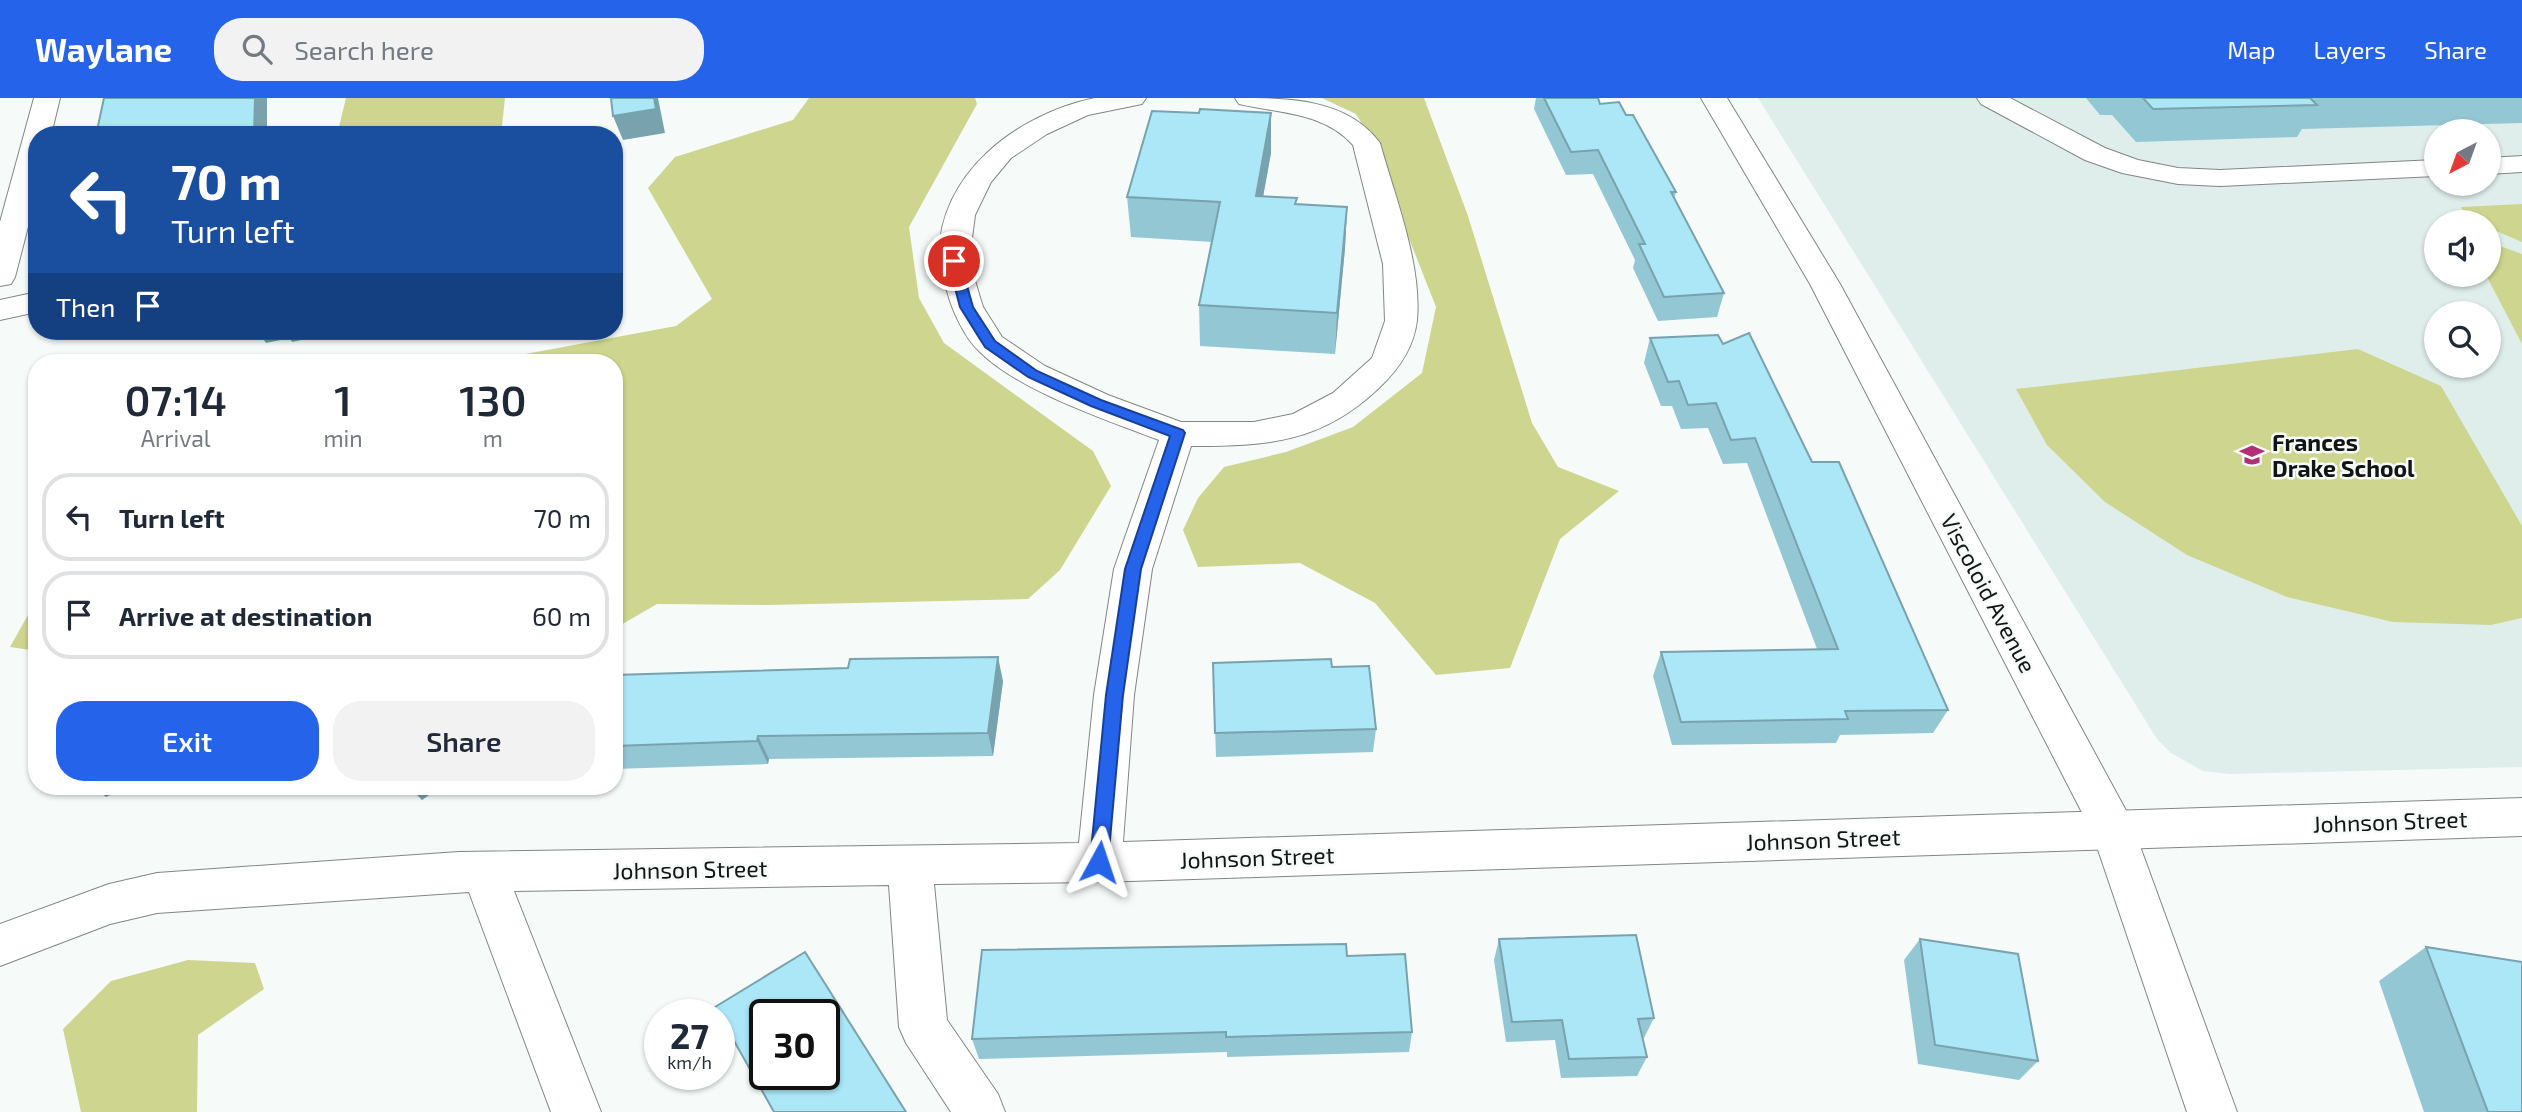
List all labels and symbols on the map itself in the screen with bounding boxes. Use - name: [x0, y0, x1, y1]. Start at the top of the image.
- north arrow: [2424, 119, 2501, 196]
- pin: [924, 231, 984, 291]
- place label: Frances Drake School: [2272, 428, 2415, 482]
- school or university icon: Frances Drake School: [2238, 441, 2266, 469]
- street label: Viscoloid Avenue: [1935, 509, 2043, 677]
- street label: Johnson Street: [2312, 804, 2468, 838]
- street label: Johnson Street: [1745, 822, 1901, 856]
- position arrow: [1062, 825, 1136, 899]
- street label: Johnson Street: [1179, 840, 1335, 874]
- street label: Johnson Street: [612, 854, 768, 884]
- speed limit sign: 30: [749, 999, 840, 1090]

